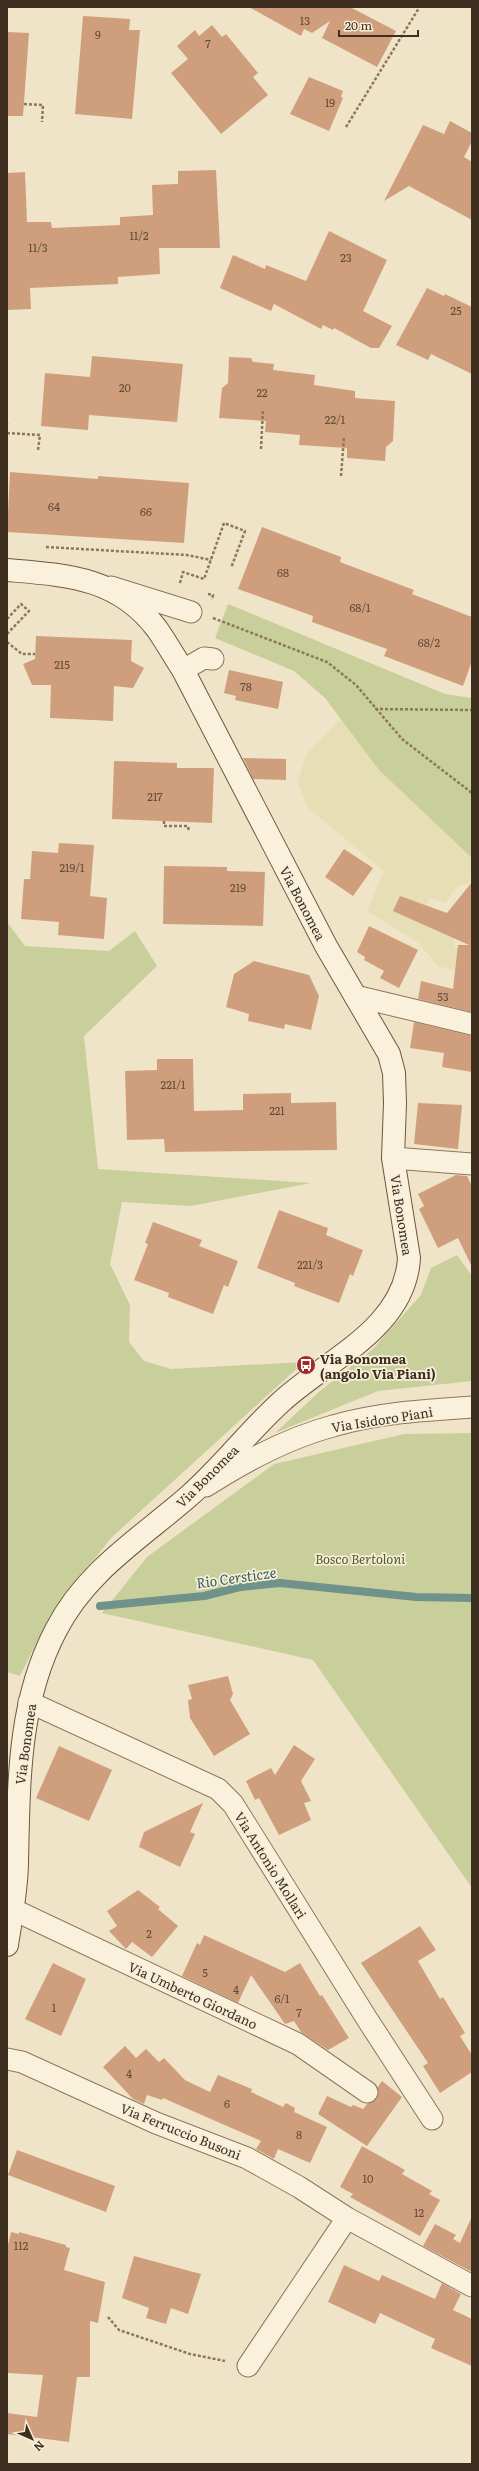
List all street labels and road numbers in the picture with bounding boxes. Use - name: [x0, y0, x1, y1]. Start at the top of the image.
- street label: Via Bonomea: [275, 862, 331, 944]
- street label: Via Bonomea: [386, 1173, 418, 1257]
- street label: Via Isidoro Piani: [330, 1402, 435, 1436]
- street label: Via Bonomea: [171, 1440, 243, 1512]
- street label: Via Bonomea: [10, 1702, 40, 1786]
- street label: Via Antonio Mollari: [230, 1808, 312, 1923]
- street label: Via Umberto Giordano: [125, 1957, 261, 2033]
- street label: Via Ferruccio Busoni: [118, 2098, 245, 2164]

